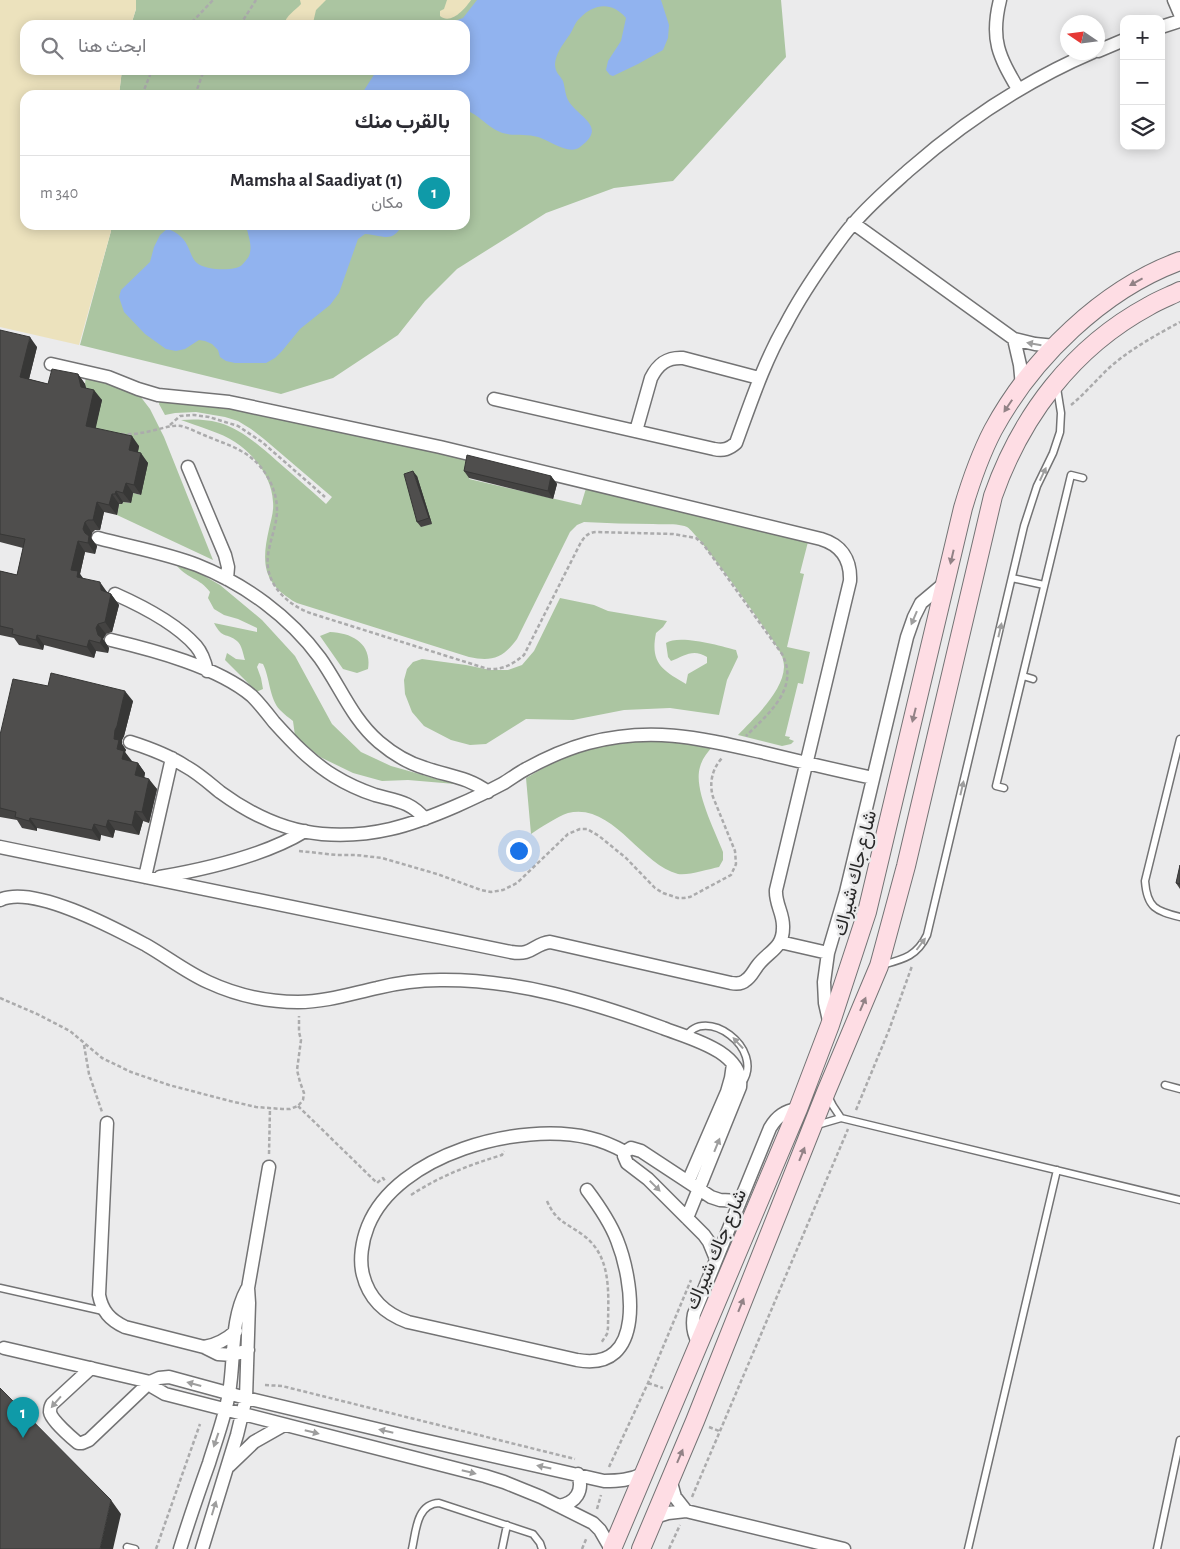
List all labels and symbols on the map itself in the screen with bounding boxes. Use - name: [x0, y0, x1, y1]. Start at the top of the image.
- north arrow: [1060, 15, 1105, 60]
- one-way arrow: [1129, 278, 1143, 286]
- one-way arrow: [1026, 339, 1042, 347]
- one-way arrow: [1003, 399, 1013, 413]
- one-way arrow: [1039, 467, 1047, 481]
- one-way arrow: [948, 550, 956, 565]
- one-way arrow: [910, 611, 918, 625]
- one-way arrow: [996, 622, 1004, 638]
- one-way arrow: [910, 708, 918, 723]
- one-way arrow: [958, 781, 966, 796]
- street label: شارع جاك شيراك: [831, 809, 882, 939]
- your location: [506, 838, 532, 864]
- one-way arrow: [916, 938, 926, 951]
- one-way arrow: [859, 996, 867, 1011]
- one-way arrow: [732, 1037, 744, 1049]
- one-way arrow: [714, 1137, 721, 1152]
- one-way arrow: [798, 1146, 806, 1161]
- one-way arrow: [649, 1180, 661, 1192]
- street label: شارع جاك شيراك: [683, 1187, 752, 1313]
- one-way arrow: [738, 1298, 746, 1312]
- one-way arrow: [187, 1380, 202, 1388]
- one-way arrow: [50, 1395, 62, 1407]
- pin: 1: [7, 1397, 39, 1438]
- one-way arrow: [378, 1427, 393, 1435]
- one-way arrow: [304, 1428, 319, 1436]
- one-way arrow: [212, 1433, 220, 1448]
- one-way arrow: [677, 1449, 685, 1463]
- one-way arrow: [537, 1463, 552, 1471]
- one-way arrow: [462, 1468, 477, 1476]
- one-way arrow: [211, 1501, 219, 1516]

